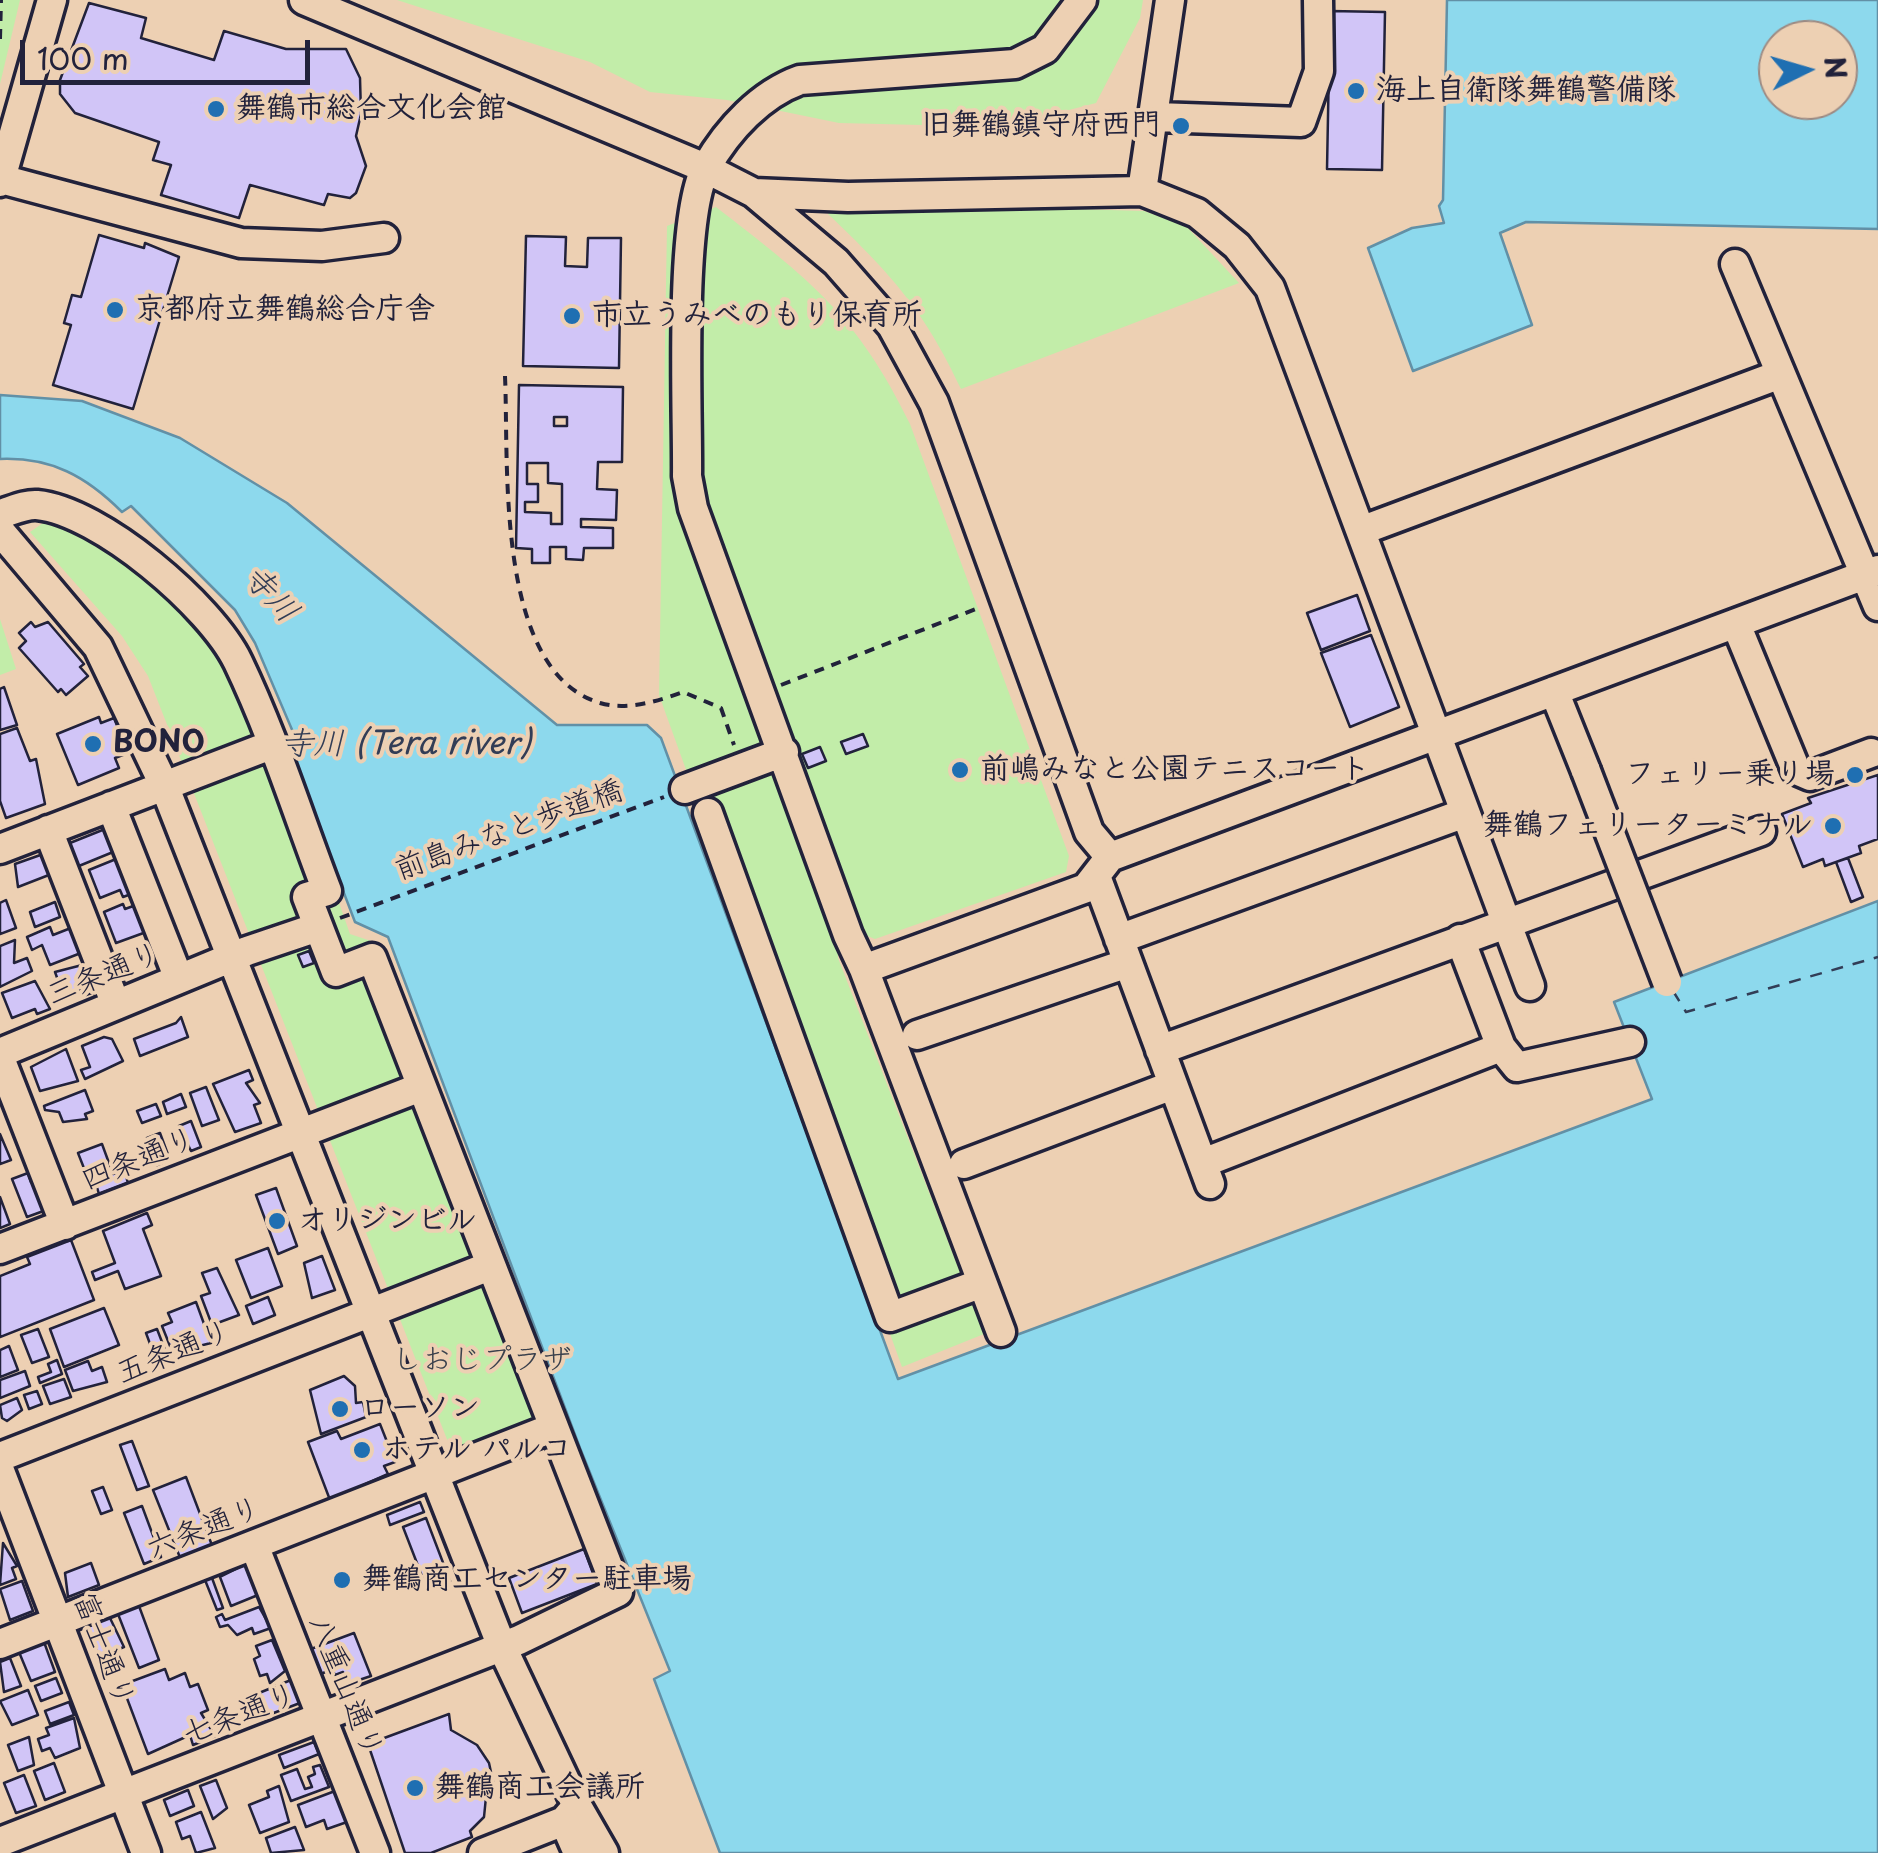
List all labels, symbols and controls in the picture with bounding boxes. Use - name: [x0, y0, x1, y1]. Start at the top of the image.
- scale bar: [25, 20, 315, 82]
- north arrow: [1758, 20, 1858, 120]
- text: 100 m: [37, 35, 129, 80]
- text: N: [1814, 55, 1859, 80]
- place label: 海上自衛隊舞鶴警備隊: [1376, 73, 1676, 109]
- marker: 海上自衛隊舞鶴警備隊: [1345, 80, 1367, 102]
- place label: 舞鶴市総合文化会館: [236, 91, 506, 127]
- marker: 舞鶴市総合文化会館: [205, 98, 227, 120]
- place label: 旧舞鶴鎮守府西門: [921, 108, 1161, 144]
- marker: 旧舞鶴鎮守府西門: [1170, 115, 1192, 137]
- place label: 京都府立舞鶴総合庁舎: [135, 292, 435, 328]
- place label: 市立うみべのもり保育所: [592, 298, 922, 334]
- marker: 京都府立舞鶴総合庁舎: [104, 299, 126, 321]
- marker: 市立うみべのもり保育所: [561, 305, 583, 327]
- water label: 寺川: [234, 559, 306, 631]
- place label: BONO: [113, 726, 205, 762]
- water label: 寺川 (Tera river): [281, 726, 531, 764]
- marker: BONO: [82, 733, 104, 755]
- place label: 前嶋みなと公園テニスコート: [980, 752, 1370, 788]
- place label: フェリー乗り場: [1625, 757, 1835, 793]
- marker: 前嶋みなと公園テニスコート: [949, 759, 971, 781]
- marker: フェリー乗り場: [1844, 764, 1866, 786]
- street label: 前島みなと歩道橋: [390, 773, 628, 889]
- place label: 舞鶴フェリーターミナル: [1483, 808, 1813, 844]
- marker: 舞鶴フェリーターミナル: [1822, 815, 1844, 837]
- street label: 三条通り: [42, 936, 166, 1014]
- street label: 四条通り: [77, 1121, 201, 1199]
- place label: オリジンビル: [297, 1203, 477, 1239]
- marker: オリジンビル: [266, 1210, 288, 1232]
- street label: 五条通り: [112, 1314, 236, 1392]
- park label: しおじプラザ: [392, 1343, 572, 1379]
- place label: ローソン: [360, 1391, 480, 1427]
- marker: ローソン: [329, 1398, 351, 1420]
- place label: ホテル パルコ: [382, 1432, 572, 1468]
- marker: ホテル パルコ: [351, 1439, 373, 1461]
- street label: 六条通り: [142, 1491, 266, 1567]
- place label: 舞鶴商工センター駐車場: [362, 1562, 692, 1598]
- marker: 舞鶴商工センター駐車場: [331, 1569, 353, 1591]
- street label: 富士通り: [65, 1588, 141, 1712]
- street label: 八重山通り: [300, 1611, 390, 1763]
- street label: 七条通り: [178, 1677, 302, 1753]
- place label: 舞鶴商工会議所: [435, 1770, 645, 1806]
- marker: 舞鶴商工会議所: [404, 1777, 426, 1799]

